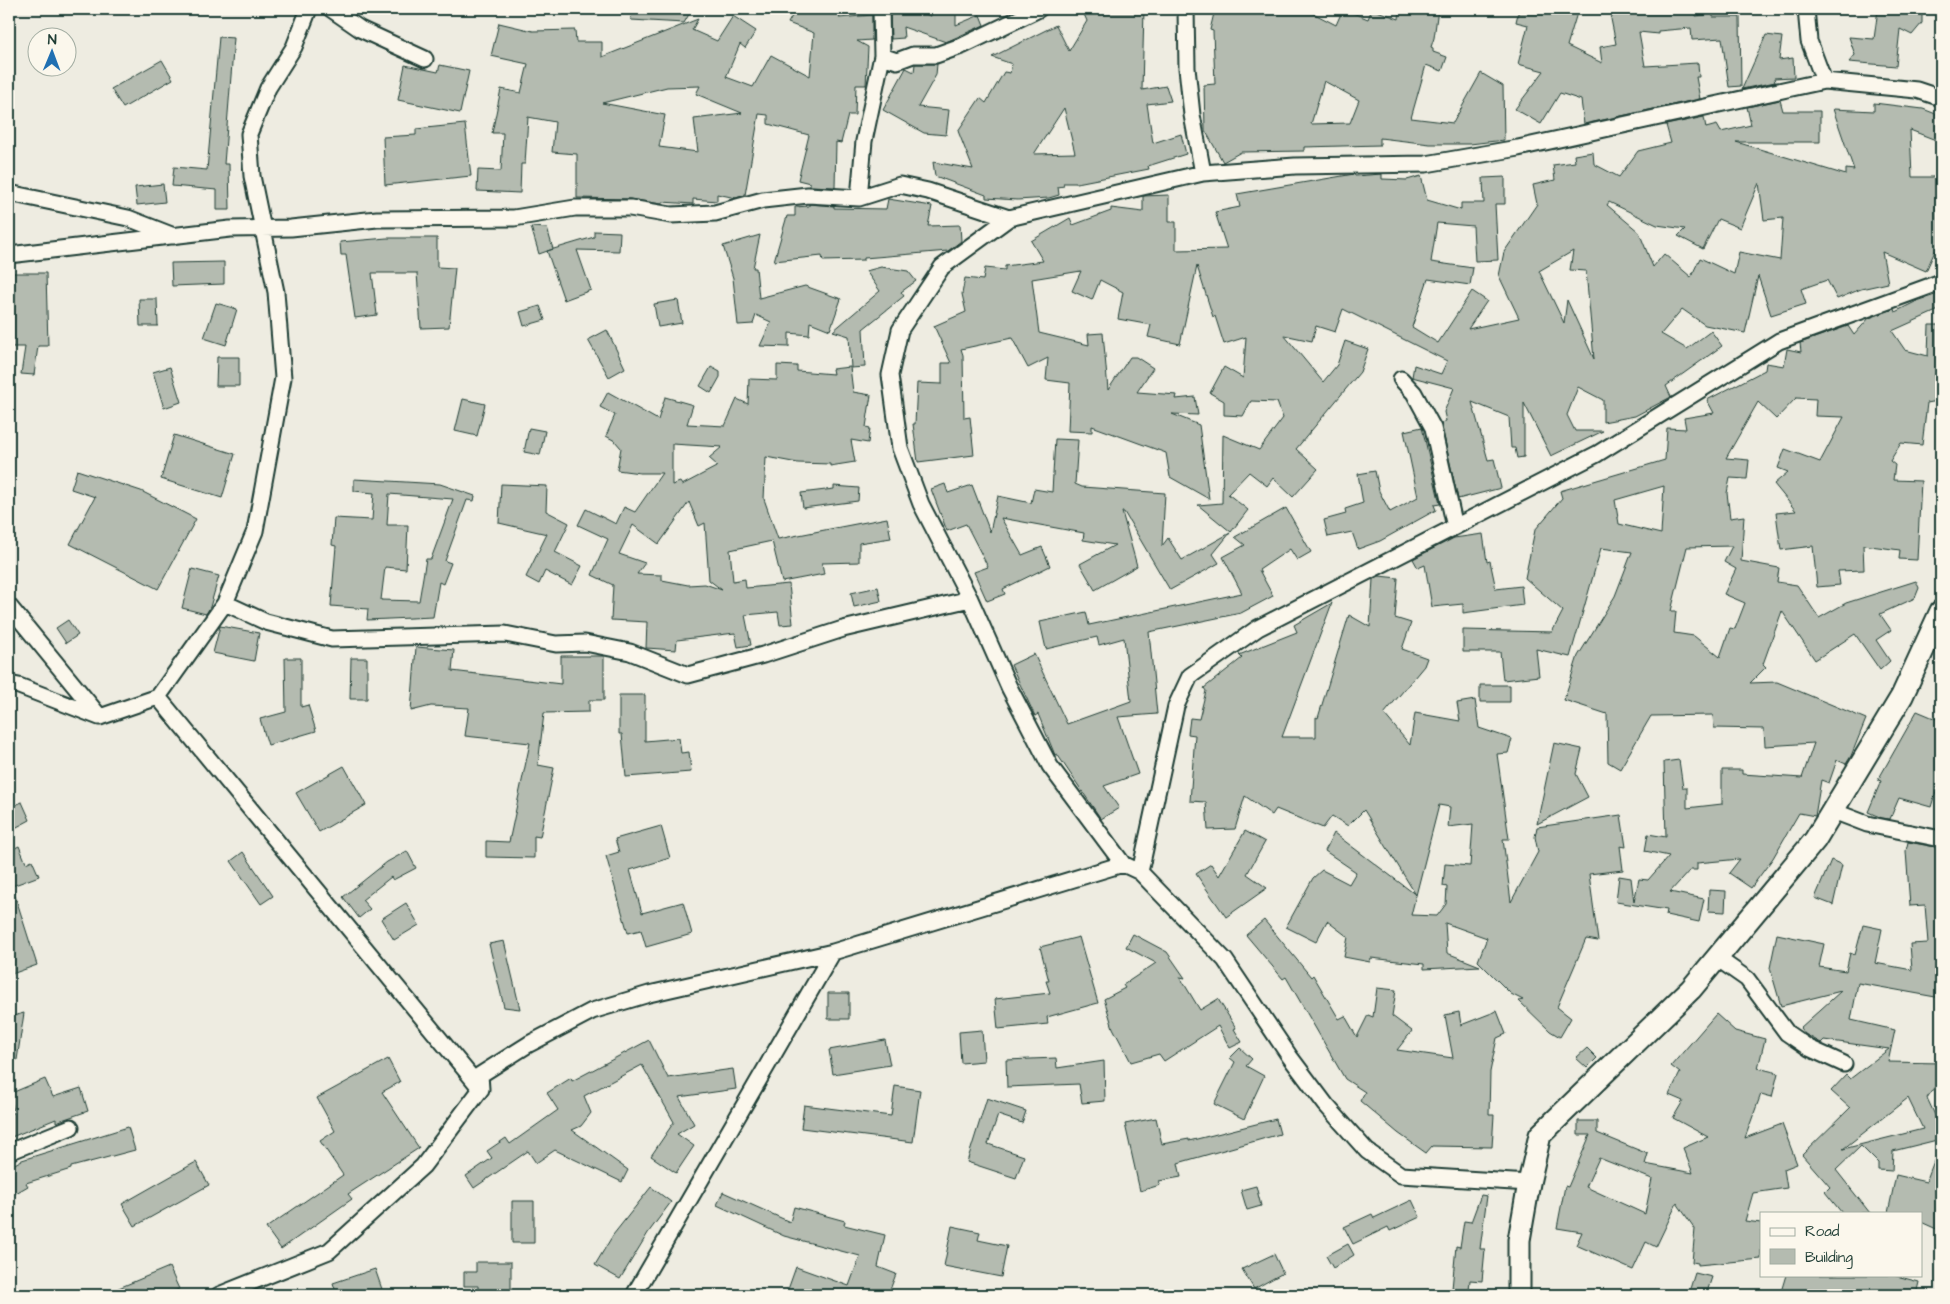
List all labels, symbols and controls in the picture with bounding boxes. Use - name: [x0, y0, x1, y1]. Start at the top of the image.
- north arrow: [28, 28, 78, 78]
- text: N: [48, 30, 57, 50]
- legend: [1760, 1212, 1922, 1276]
- text: Road: [1805, 1221, 1840, 1242]
- text: Building: [1805, 1247, 1853, 1269]

